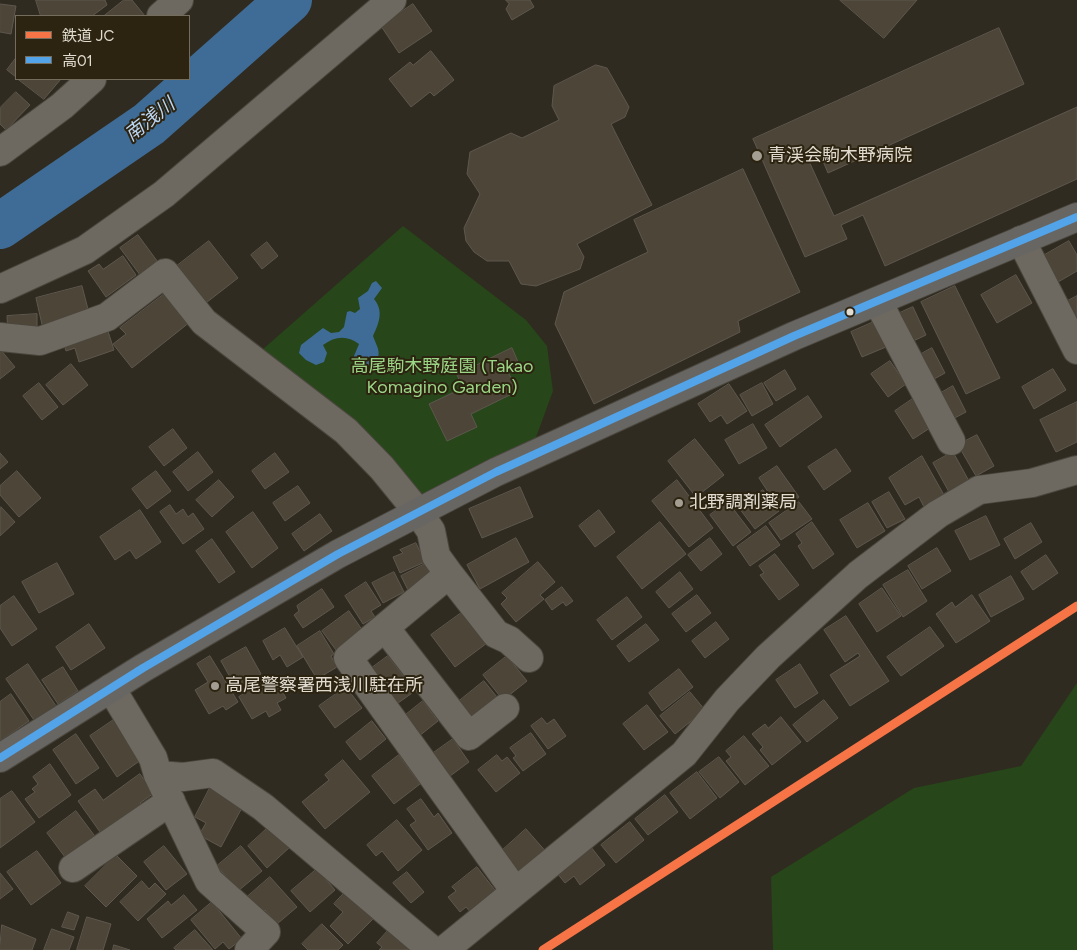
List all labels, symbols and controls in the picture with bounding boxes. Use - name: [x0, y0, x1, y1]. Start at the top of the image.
- legend: [15, 15, 190, 80]
- text: 鉄道 JC: [62, 27, 114, 45]
- text: 高01: [62, 52, 93, 70]
- water label: 南浅川: [121, 93, 179, 147]
- place label: 青渓会駒木野病院: [768, 145, 912, 167]
- marker: 青渓会駒木野病院: [750, 149, 764, 163]
- unlabelled marker: [845, 307, 855, 317]
- park label: 高尾駒木野庭園 (Takao Komagino Garden): [351, 356, 533, 398]
- place label: 北野調剤薬局: [689, 492, 797, 514]
- marker: 北野調剤薬局: [673, 497, 685, 509]
- place label: 高尾警察署西浅川駐在所: [225, 675, 423, 697]
- marker: 高尾警察署西浅川駐在所: [209, 680, 221, 692]

